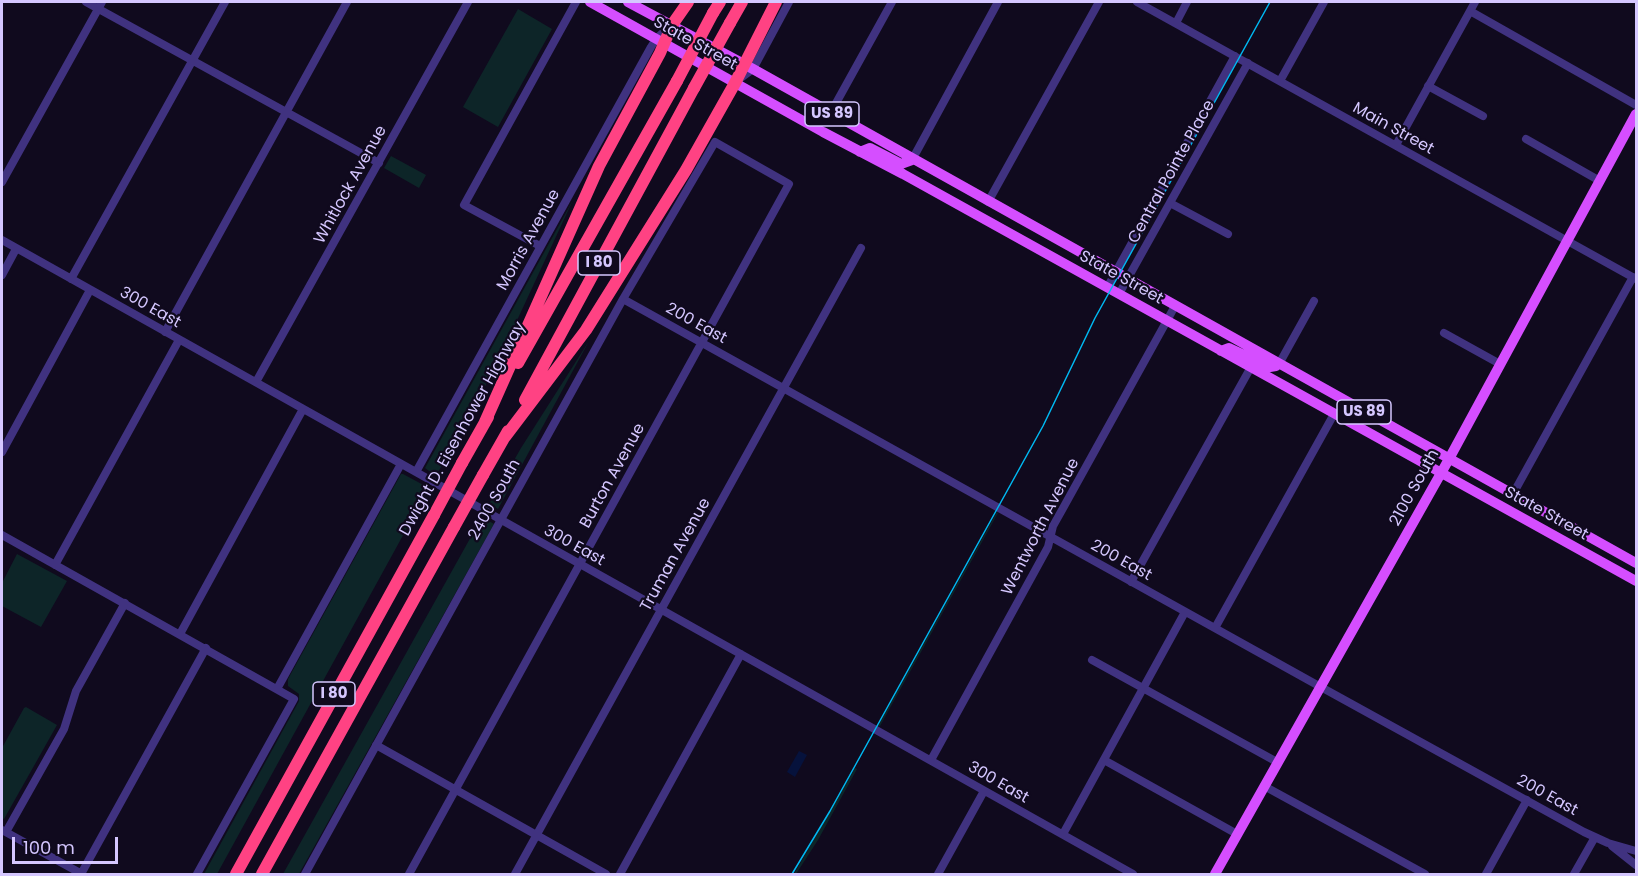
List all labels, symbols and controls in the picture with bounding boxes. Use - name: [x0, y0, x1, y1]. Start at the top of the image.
- street label: State Street: [650, 13, 740, 75]
- street label: Central Pointe Place: [1125, 97, 1219, 247]
- street label: Main Street: [1349, 99, 1437, 159]
- road number: US 89: [805, 102, 859, 126]
- street label: Whitlock Avenue: [311, 123, 391, 247]
- street label: Morris Avenue: [493, 186, 565, 294]
- street label: State Street: [1076, 247, 1166, 309]
- road number: I 80: [578, 251, 620, 275]
- street label: 300 East: [116, 283, 184, 333]
- street label: 200 East: [662, 299, 730, 349]
- street label: Dwight D. Eisenhower Highway: [396, 319, 530, 539]
- road number: US 89: [1337, 400, 1391, 424]
- street label: Burton Avenue: [576, 420, 650, 532]
- street label: 2100 South: [1386, 446, 1444, 530]
- street label: Wentworth Avenue: [998, 455, 1084, 599]
- street label: 2400 South: [465, 456, 525, 544]
- street label: State Street: [1501, 483, 1591, 545]
- street label: Truman Avenue: [637, 495, 715, 615]
- street label: 300 East: [540, 521, 608, 571]
- street label: 200 East: [1087, 536, 1155, 586]
- road number: I 80: [313, 682, 355, 706]
- street label: 300 East: [964, 758, 1032, 808]
- street label: 200 East: [1513, 771, 1581, 821]
- scale bar: [15, 825, 122, 863]
- text: 100 m: [23, 835, 75, 860]

